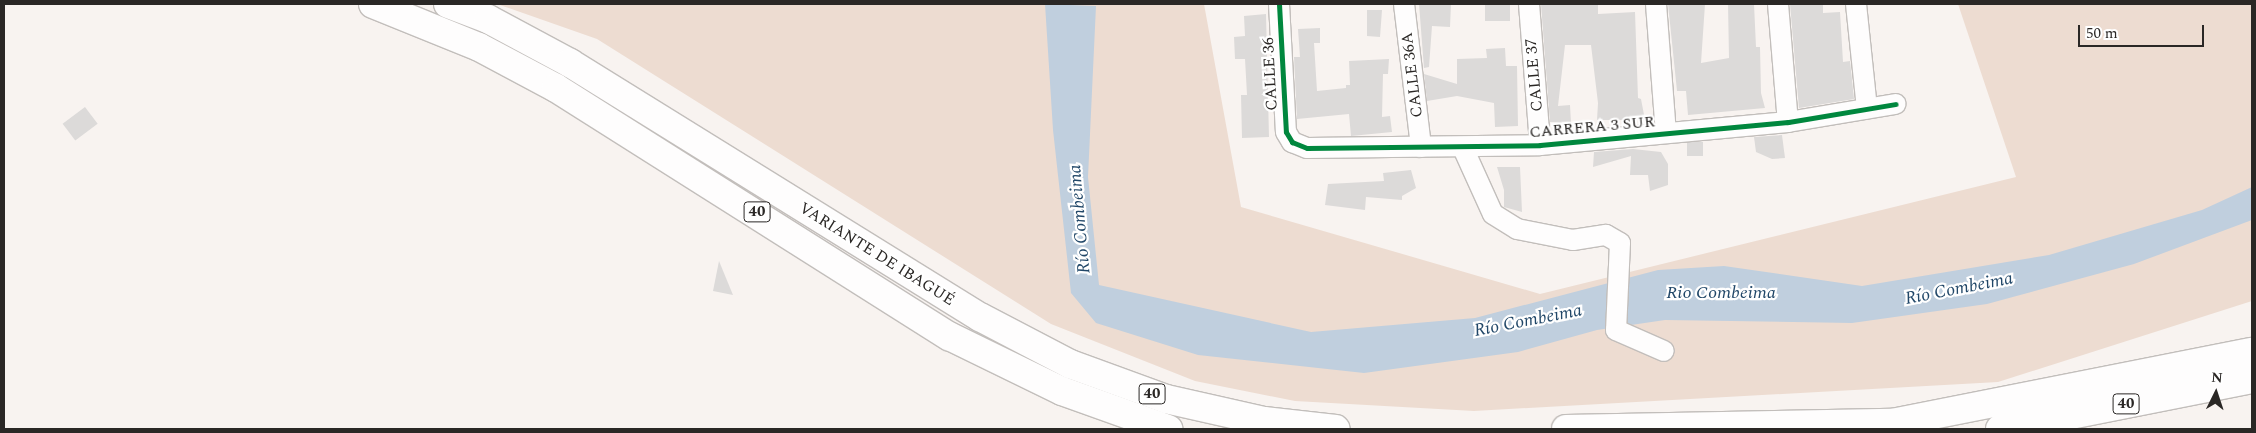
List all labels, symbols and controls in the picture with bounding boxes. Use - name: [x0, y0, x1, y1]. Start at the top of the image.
- scale bar: [2081, 15, 2207, 47]
- text: 50 m: [2086, 22, 2118, 45]
- street label: CALLE 36A: [1397, 31, 1427, 119]
- street label: CALLE 36: [1258, 37, 1282, 111]
- street label: CALLE 37: [1521, 37, 1547, 113]
- street label: CARRERA 3 SUR: [1529, 112, 1655, 142]
- water label: Río Combeima: [1064, 164, 1096, 274]
- street label: VARIANTE DE IBAGUÉ: [796, 198, 958, 310]
- road number: 40: [743, 200, 771, 224]
- water label: Río Combeima: [1903, 268, 2015, 310]
- water label: Rio Combeima: [1666, 282, 1776, 304]
- water label: Río Combeima: [1472, 300, 1584, 342]
- text: N: [2211, 367, 2224, 388]
- north arrow: [2191, 368, 2241, 418]
- road number: 40: [1138, 382, 1166, 406]
- road number: 40: [2112, 392, 2140, 416]

